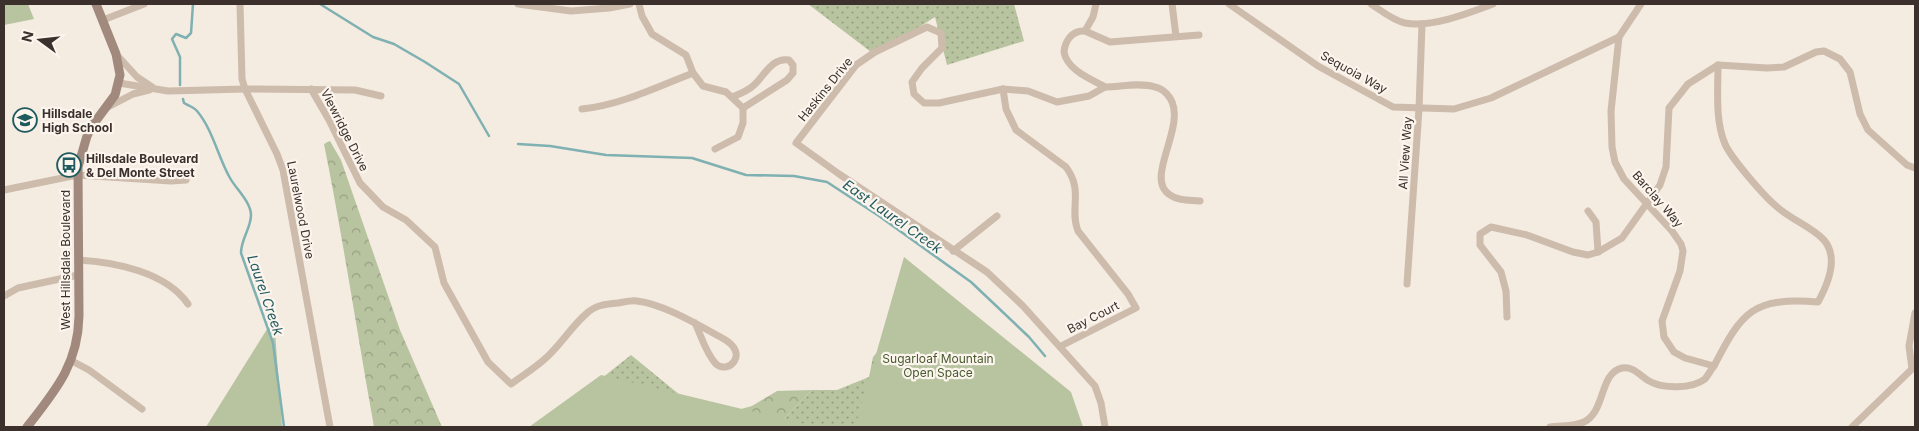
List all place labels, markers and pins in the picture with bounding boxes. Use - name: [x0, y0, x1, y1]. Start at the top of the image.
- place label: Hillsdale High School: [42, 106, 112, 135]
- school or university icon: Hillsdale High School: [12, 107, 38, 133]
- place label: Hillsdale Boulevard & Del Monte Street: [86, 151, 198, 180]
- bus stop icon: Hillsdale Boulevard & Del Monte Street: [56, 152, 82, 178]

